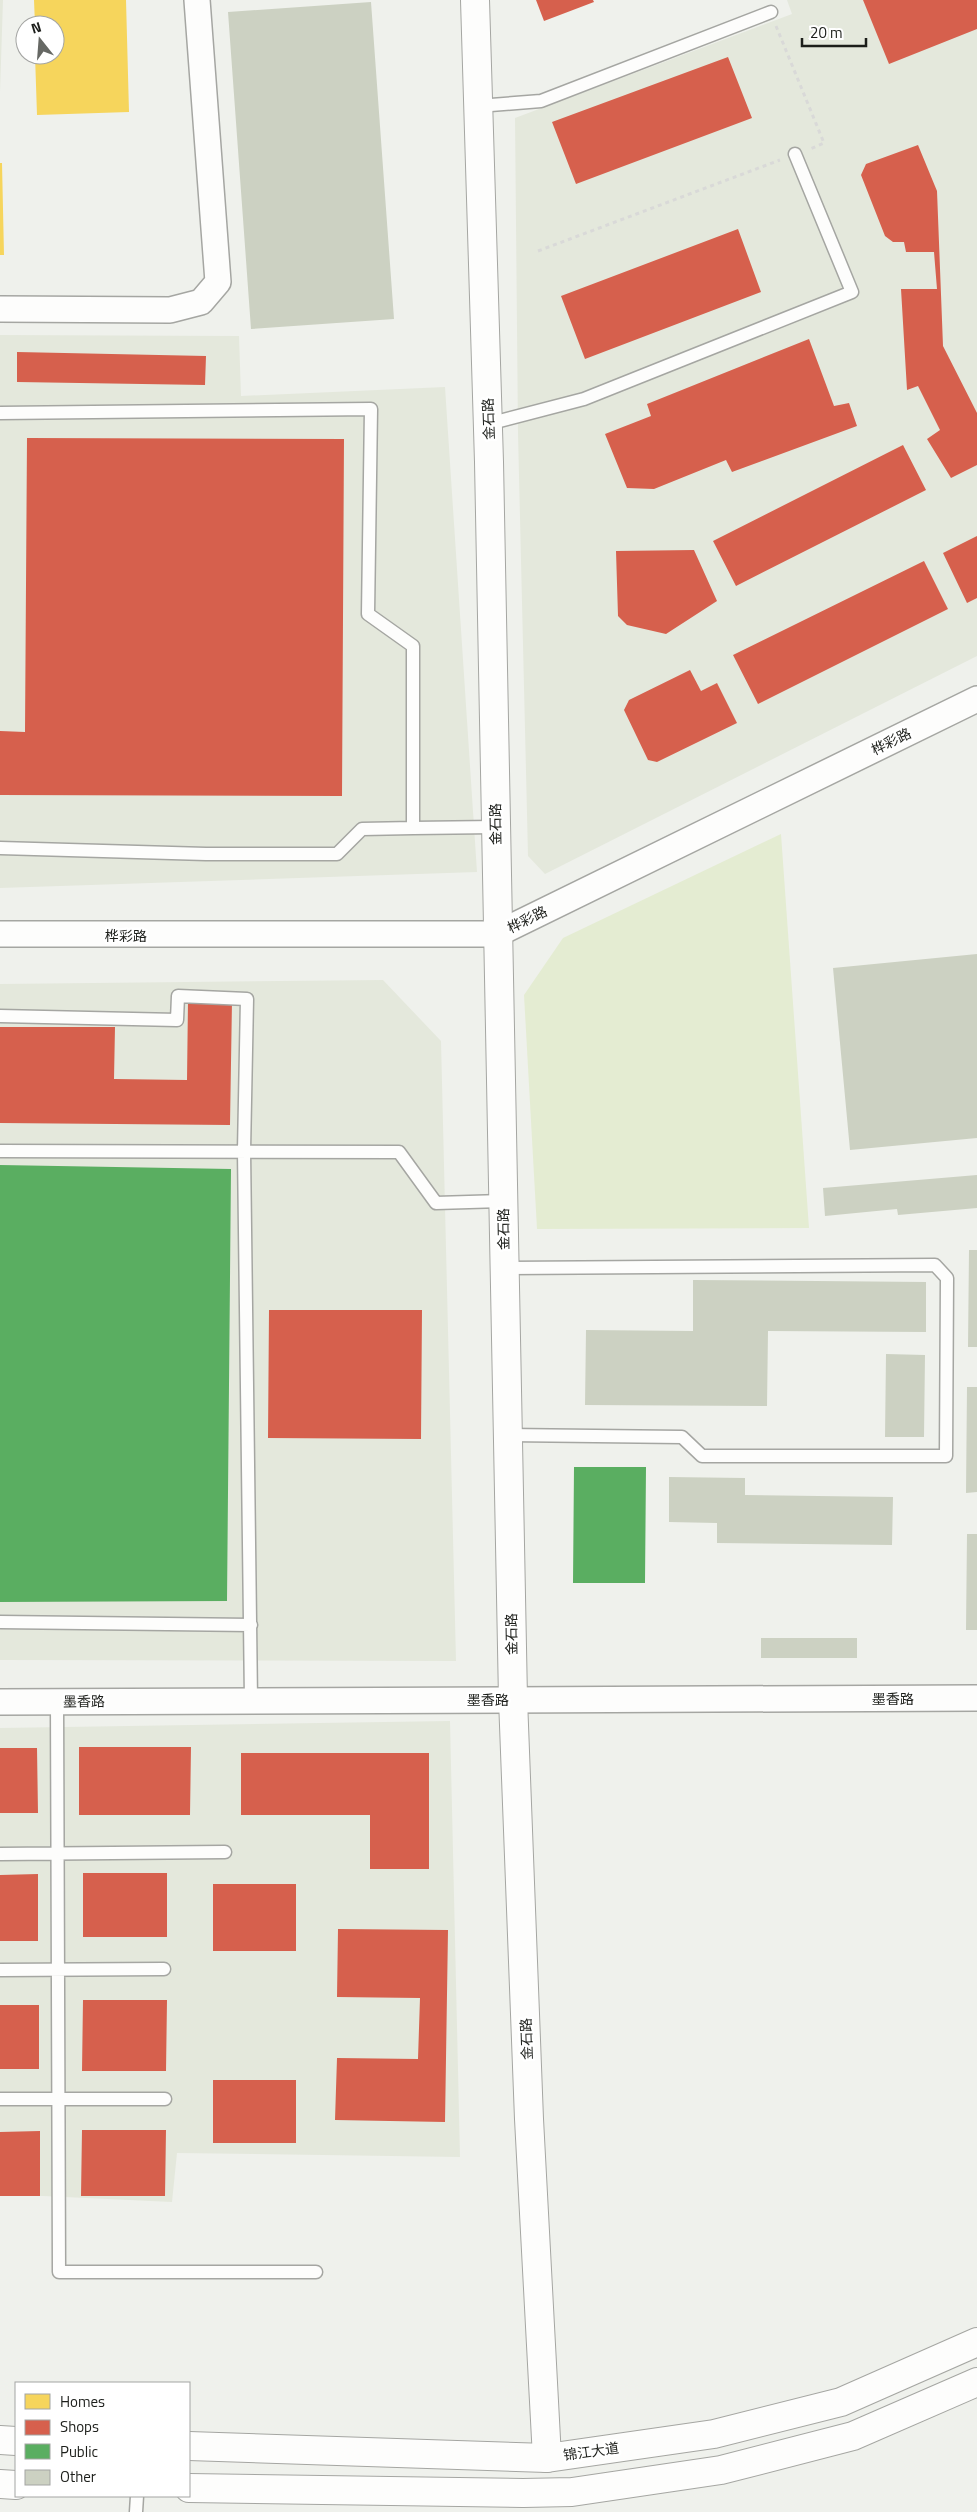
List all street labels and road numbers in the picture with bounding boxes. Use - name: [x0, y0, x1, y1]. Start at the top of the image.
- street label: 金石路: [477, 398, 499, 440]
- street label: 桦彩路: [868, 722, 914, 760]
- street label: 金石路: [484, 803, 506, 845]
- street label: 桦彩路: [504, 900, 550, 938]
- street label: 桦彩路: [105, 925, 147, 946]
- street label: 金石路: [492, 1208, 514, 1250]
- street label: 金石路: [500, 1613, 522, 1655]
- street label: 墨香路: [872, 1688, 914, 1709]
- street label: 墨香路: [467, 1689, 509, 1710]
- street label: 墨香路: [63, 1690, 105, 1712]
- street label: 金石路: [515, 2018, 537, 2060]
- street label: 锦江大道: [562, 2437, 620, 2465]

